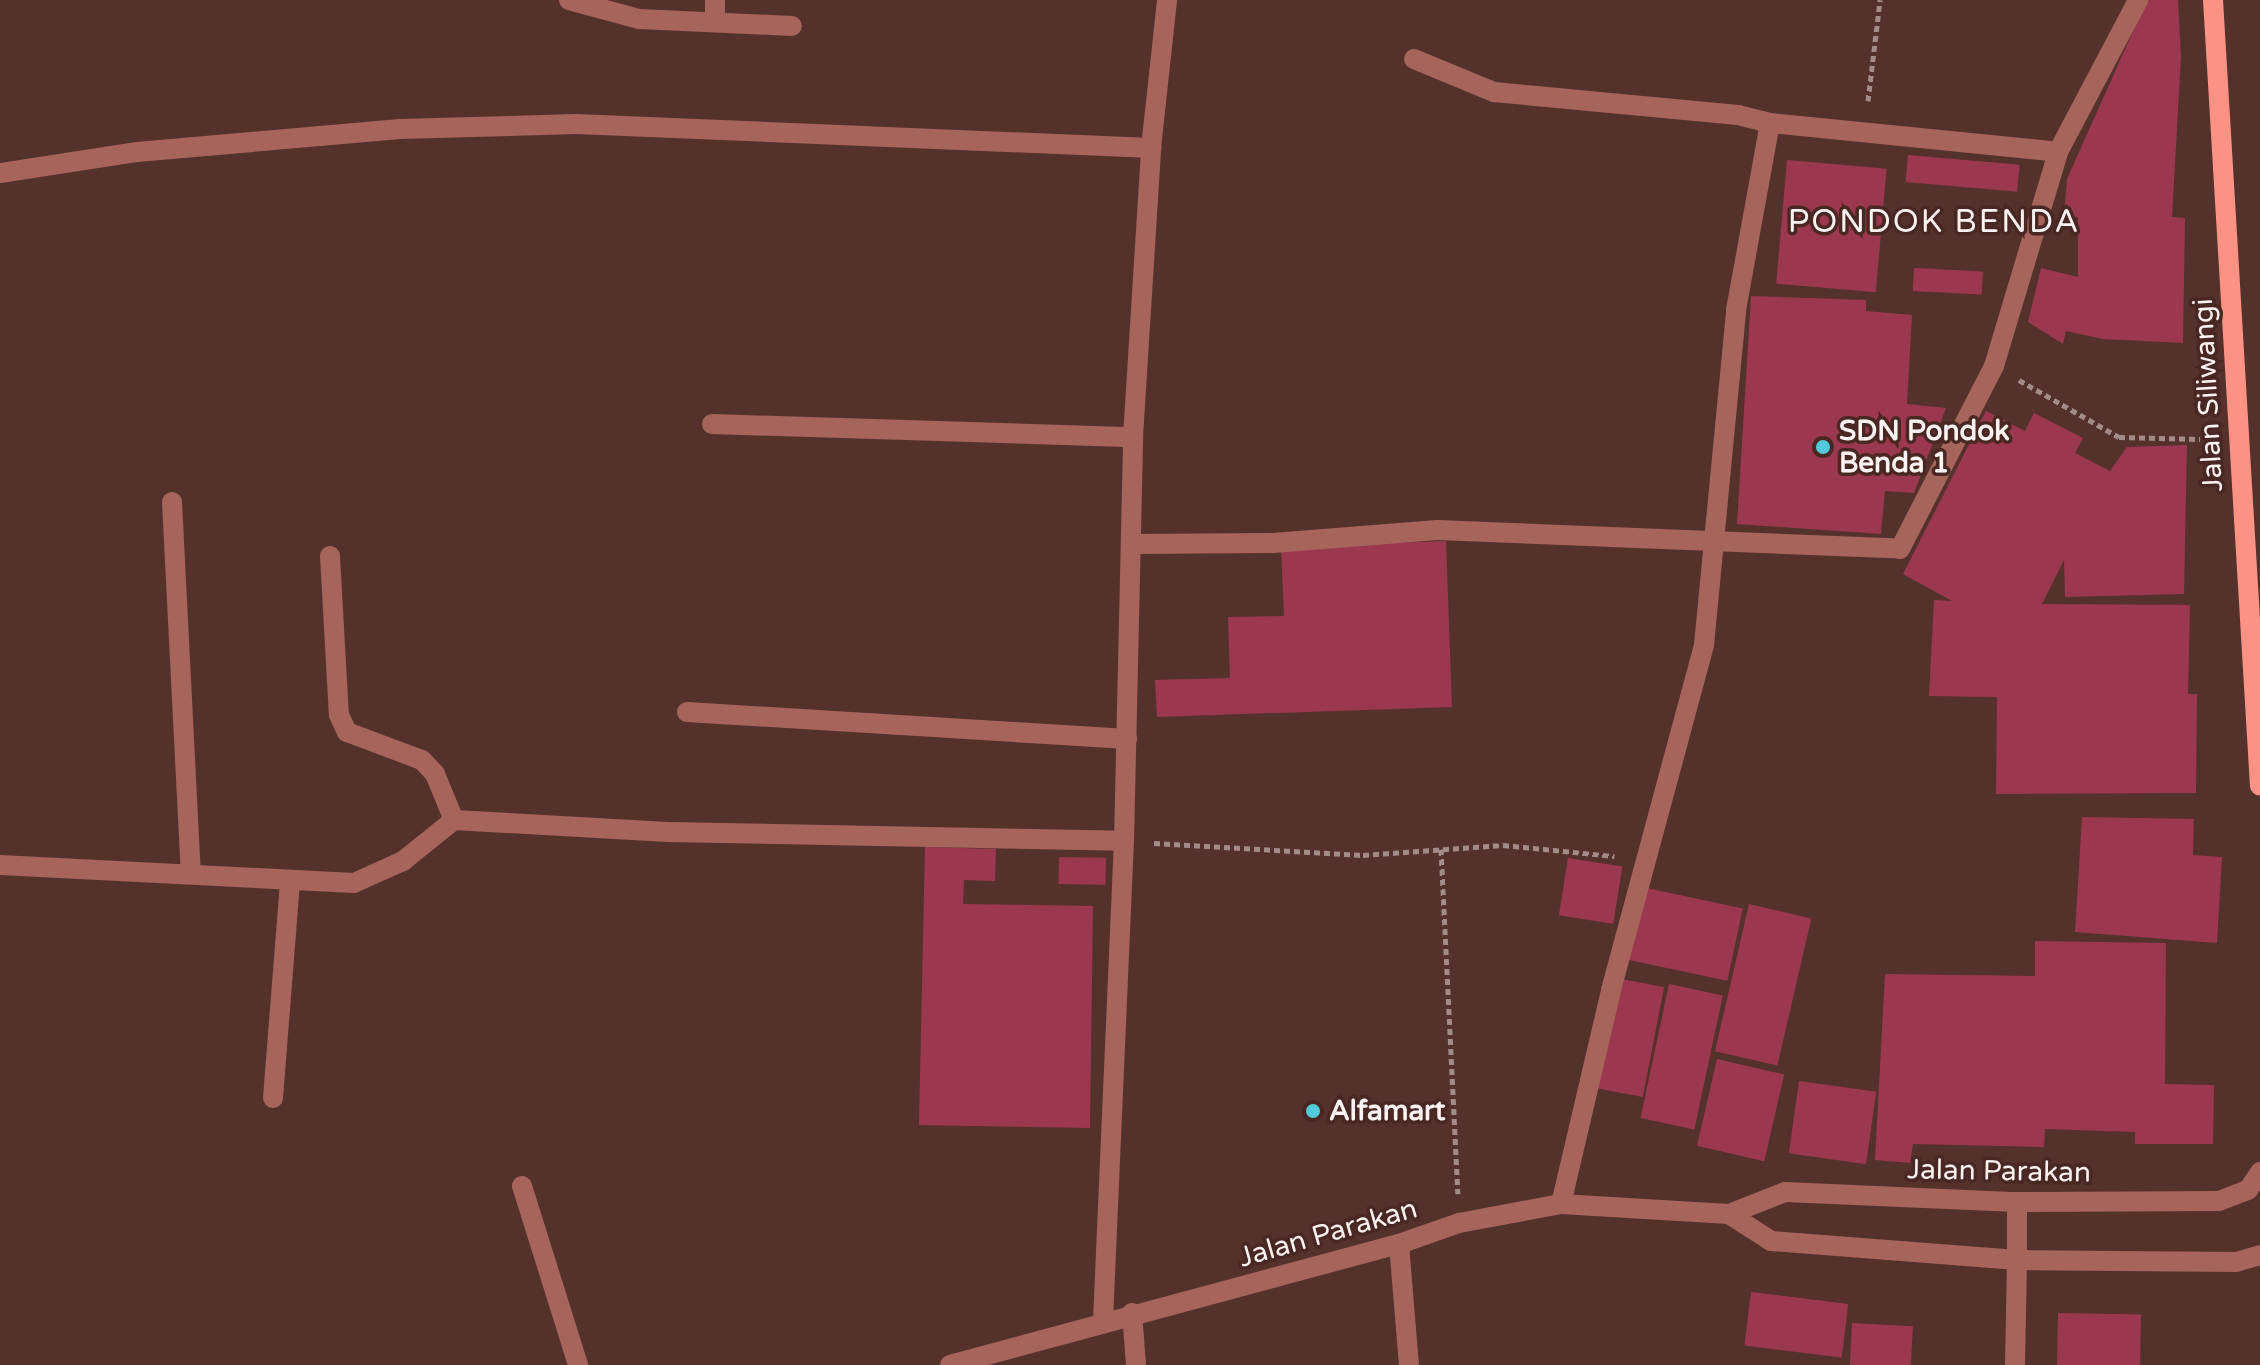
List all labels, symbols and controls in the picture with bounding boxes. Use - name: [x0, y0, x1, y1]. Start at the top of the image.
- district label: PONDOK BENDA: [1788, 203, 2080, 241]
- street label: Jalan Siliwangi: [2186, 298, 2230, 492]
- place label: SDN Pondok Benda 1: [1839, 414, 2009, 480]
- marker: SDN Pondok Benda 1: [1814, 438, 1832, 456]
- place label: Alfamart: [1329, 1094, 1446, 1128]
- marker: Alfamart: [1304, 1102, 1322, 1120]
- street label: Jalan Parakan: [1907, 1153, 2091, 1189]
- street label: Jalan Parakan: [1235, 1192, 1421, 1274]

